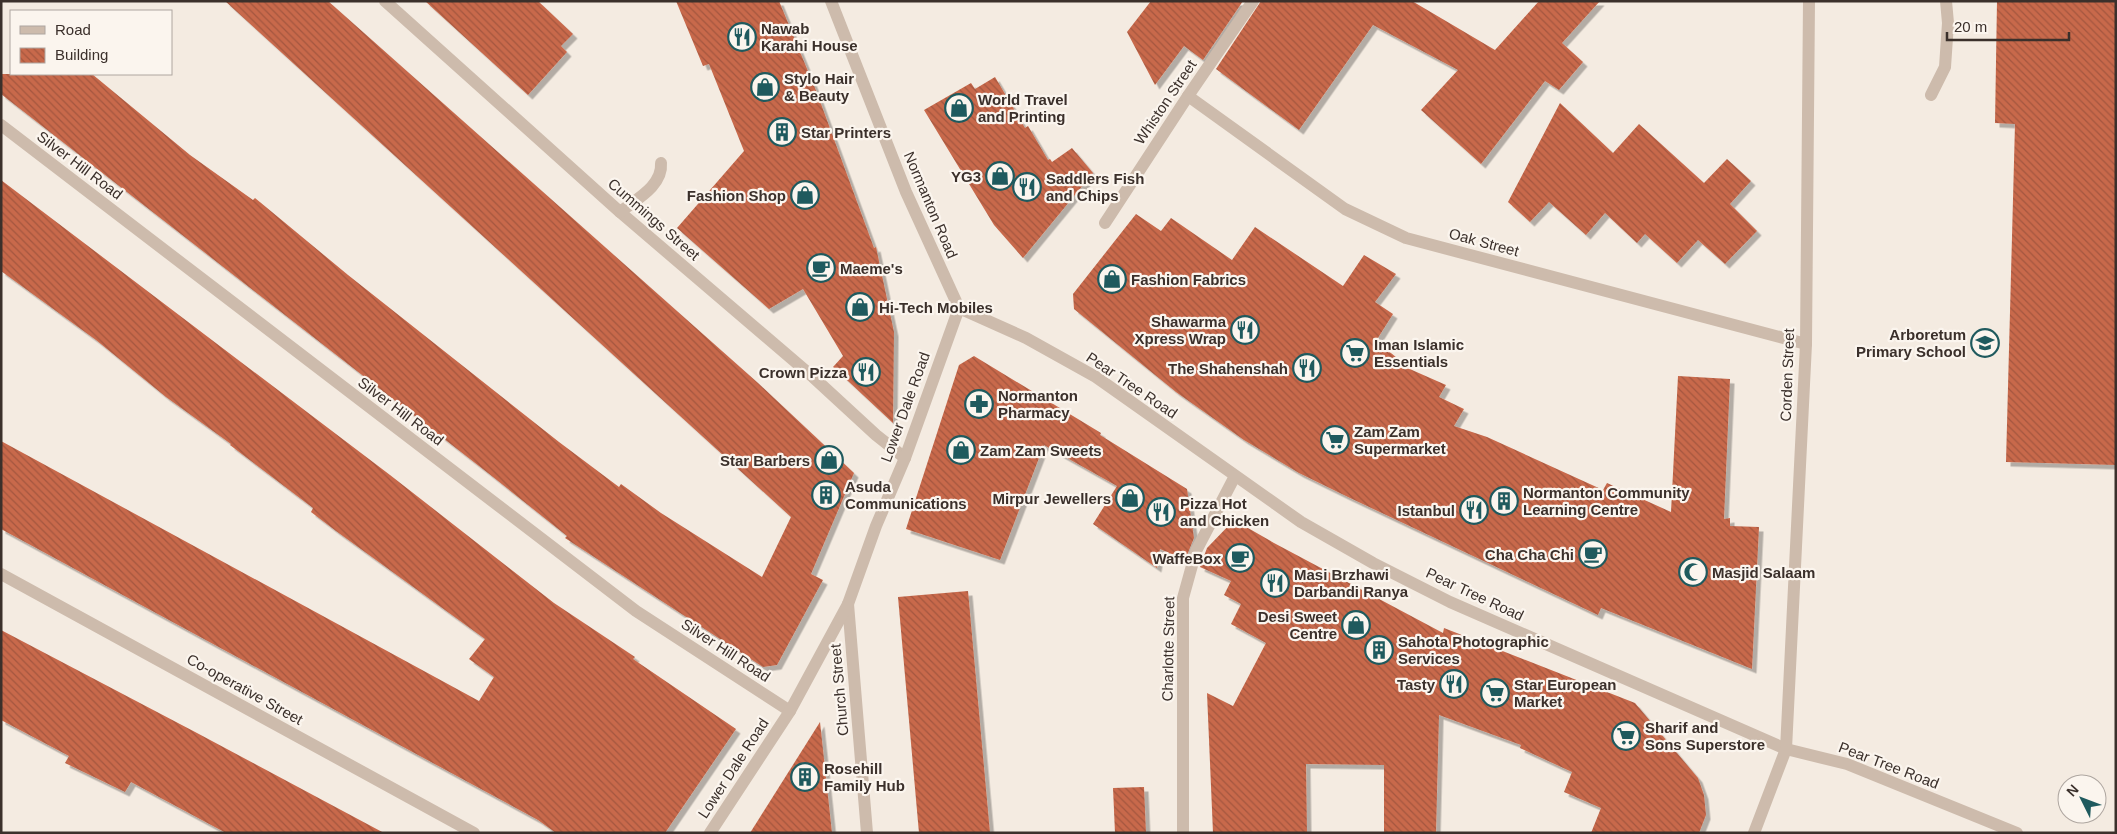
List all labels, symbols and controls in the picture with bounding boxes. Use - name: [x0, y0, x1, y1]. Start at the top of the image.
- legend: [10, 10, 172, 75]
- scale bar: [1947, 10, 2070, 42]
- text: 20 m: [1954, 18, 1987, 35]
- place label: Nawab Karahi House: [761, 20, 858, 54]
- text: Road: [55, 21, 91, 38]
- restaurant icon: Nawab Karahi House: [727, 22, 757, 52]
- text: Building: [55, 46, 108, 63]
- street label: Whiston Street: [1130, 56, 1200, 148]
- place label: Stylo Hair & Beauty: [784, 70, 854, 104]
- shop icon: Stylo Hair & Beauty: [750, 72, 780, 102]
- place label: World Travel and Printing: [978, 91, 1068, 125]
- shop icon: World Travel and Printing: [944, 93, 974, 123]
- building icon: Star Printers: [767, 117, 797, 147]
- place label: Star Printers: [801, 124, 891, 141]
- street label: Silver Hill Road: [34, 127, 126, 203]
- street label: Normanton Road: [901, 149, 961, 261]
- shop icon: YG3: [985, 161, 1015, 191]
- place label: YG3: [951, 168, 981, 185]
- place label: Saddlers Fish and Chips: [1046, 170, 1144, 204]
- restaurant icon: Saddlers Fish and Chips: [1012, 172, 1042, 202]
- street label: Cummings Street: [605, 175, 704, 264]
- shop icon: Fashion Shop: [790, 180, 820, 210]
- place label: Fashion Shop: [687, 187, 786, 204]
- street label: Oak Street: [1447, 225, 1522, 260]
- cafe icon: Maeme's: [806, 253, 836, 283]
- place label: Maeme's: [840, 260, 903, 277]
- shop icon: Fashion Fabrics: [1097, 264, 1127, 294]
- place label: Fashion Fabrics: [1131, 271, 1246, 288]
- shop icon: Hi-Tech Mobiles: [845, 292, 875, 322]
- place label: Hi-Tech Mobiles: [879, 299, 993, 316]
- place label: Shawarma Xpress Wrap: [1135, 313, 1227, 347]
- restaurant icon: Shawarma Xpress Wrap: [1230, 315, 1260, 345]
- place label: Arboretum Primary School: [1856, 326, 1966, 360]
- street label: Corden Street: [1777, 327, 1797, 422]
- school or university icon: Arboretum Primary School: [1970, 328, 2000, 358]
- place label: Iman Islamic Essentials: [1374, 336, 1464, 370]
- supermarket icon: Iman Islamic Essentials: [1340, 338, 1370, 368]
- street label: Pear Tree Road: [1083, 348, 1181, 422]
- street label: Lower Dale Road: [877, 350, 933, 464]
- restaurant icon: The Shahenshah: [1292, 353, 1322, 383]
- restaurant icon: Crown Pizza: [851, 357, 881, 387]
- place label: The Shahenshah: [1168, 360, 1288, 377]
- place label: Crown Pizza: [759, 364, 848, 381]
- street label: Silver Hill Road: [355, 373, 447, 449]
- place label: Normanton Pharmacy: [998, 387, 1078, 421]
- pharmacy icon: Normanton Pharmacy: [964, 389, 994, 419]
- place label: Zam Zam Supermarket: [1354, 423, 1446, 457]
- supermarket icon: Zam Zam Supermarket: [1320, 425, 1350, 455]
- shop icon: Zam Zam Sweets: [946, 435, 976, 465]
- place label: Zam Zam Sweets: [980, 442, 1102, 459]
- shop icon: Star Barbers: [814, 445, 844, 475]
- place label: Star Barbers: [720, 452, 810, 469]
- place label: Asuda Communications: [845, 478, 967, 512]
- building icon: Asuda Communications: [811, 480, 841, 510]
- shop icon: Mirpur Jewellers: [1115, 483, 1145, 513]
- place label: Normanton Community Learning Centre: [1523, 484, 1690, 518]
- building icon: Normanton Community Learning Centre: [1489, 486, 1519, 516]
- place label: Mirpur Jewellers: [993, 490, 1111, 507]
- place label: Pizza Hot and Chicken: [1180, 495, 1269, 529]
- restaurant icon: Istanbul: [1459, 495, 1489, 525]
- restaurant icon: Pizza Hot and Chicken: [1146, 497, 1176, 527]
- place label: Istanbul: [1397, 502, 1455, 519]
- cafe icon: Cha Cha Chi: [1578, 539, 1608, 569]
- cafe icon: WaffeBox: [1225, 543, 1255, 573]
- place label: Cha Cha Chi: [1485, 546, 1574, 563]
- place label: WaffeBox: [1152, 550, 1222, 567]
- mosque icon: Masjid Salaam: [1678, 557, 1708, 587]
- street label: Pear Tree Road: [1423, 564, 1527, 624]
- place label: Masjid Salaam: [1712, 564, 1815, 581]
- place label: Masi Brzhawi Darbandi Ranya: [1294, 566, 1409, 600]
- restaurant icon: Masi Brzhawi Darbandi Ranya: [1260, 568, 1290, 598]
- street label: Charlotte Street: [1159, 596, 1177, 702]
- place label: Desi Sweet Centre: [1258, 608, 1337, 642]
- shop icon: Desi Sweet Centre: [1341, 610, 1371, 640]
- street label: Silver Hill Road: [678, 615, 774, 685]
- place label: Sahota Photographic Services: [1398, 633, 1549, 667]
- building icon: Sahota Photographic Services: [1364, 635, 1394, 665]
- street label: Church Street: [826, 642, 852, 737]
- street label: Co-operative Street: [184, 650, 307, 728]
- restaurant icon: Tasty: [1439, 669, 1469, 699]
- place label: Tasty: [1397, 676, 1436, 693]
- place label: Star European Market: [1514, 676, 1617, 710]
- supermarket icon: Star European Market: [1480, 678, 1510, 708]
- street label: Lower Dale Road: [694, 715, 772, 821]
- place label: Sharif and Sons Superstore: [1645, 719, 1765, 753]
- supermarket icon: Sharif and Sons Superstore: [1611, 721, 1641, 751]
- street label: Pear Tree Road: [1837, 738, 1941, 792]
- place label: Rosehill Family Hub: [824, 760, 905, 794]
- building icon: Rosehill Family Hub: [790, 762, 820, 792]
- north arrow: [2057, 774, 2107, 824]
- text: N: [2063, 781, 2082, 799]

